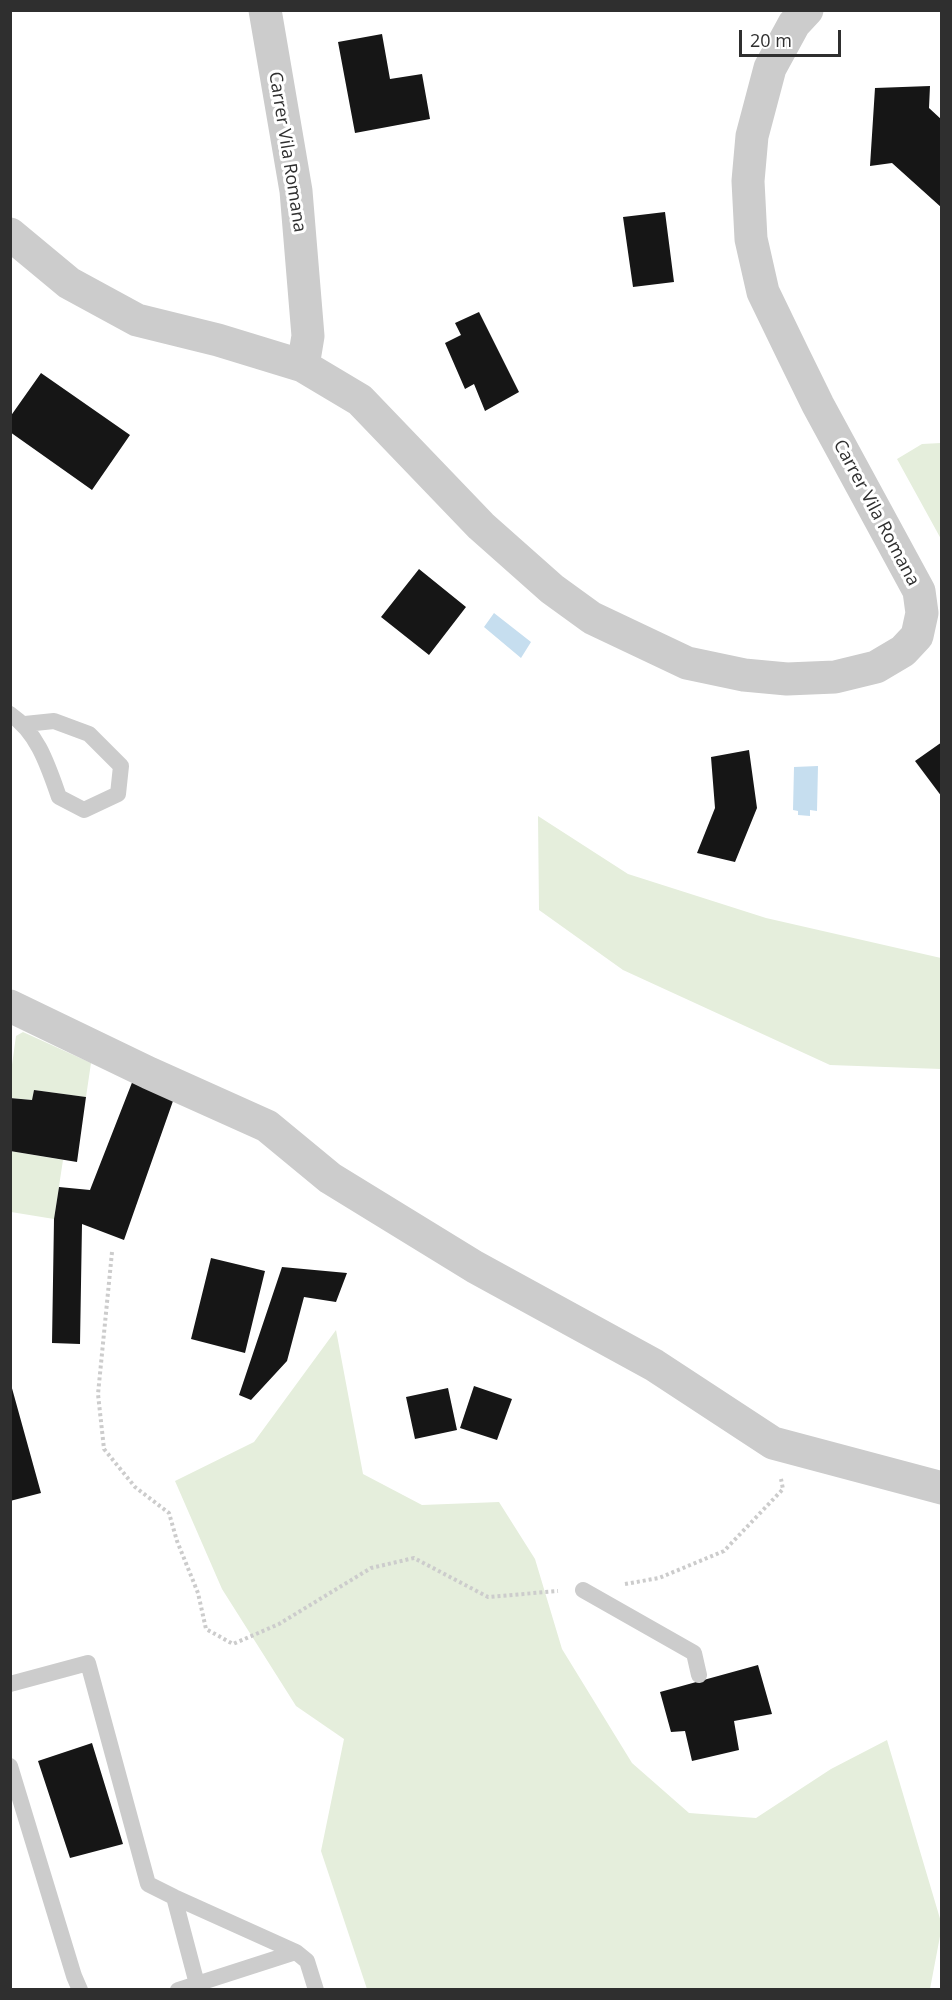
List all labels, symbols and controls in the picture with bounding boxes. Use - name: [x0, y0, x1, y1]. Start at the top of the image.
- scale bar: [742, 18, 844, 56]
- text: 20 m: [750, 28, 792, 52]
- street label: Carrer Vila Romana: [264, 70, 310, 234]
- street label: Carrer Vila Romana: [828, 436, 924, 590]

